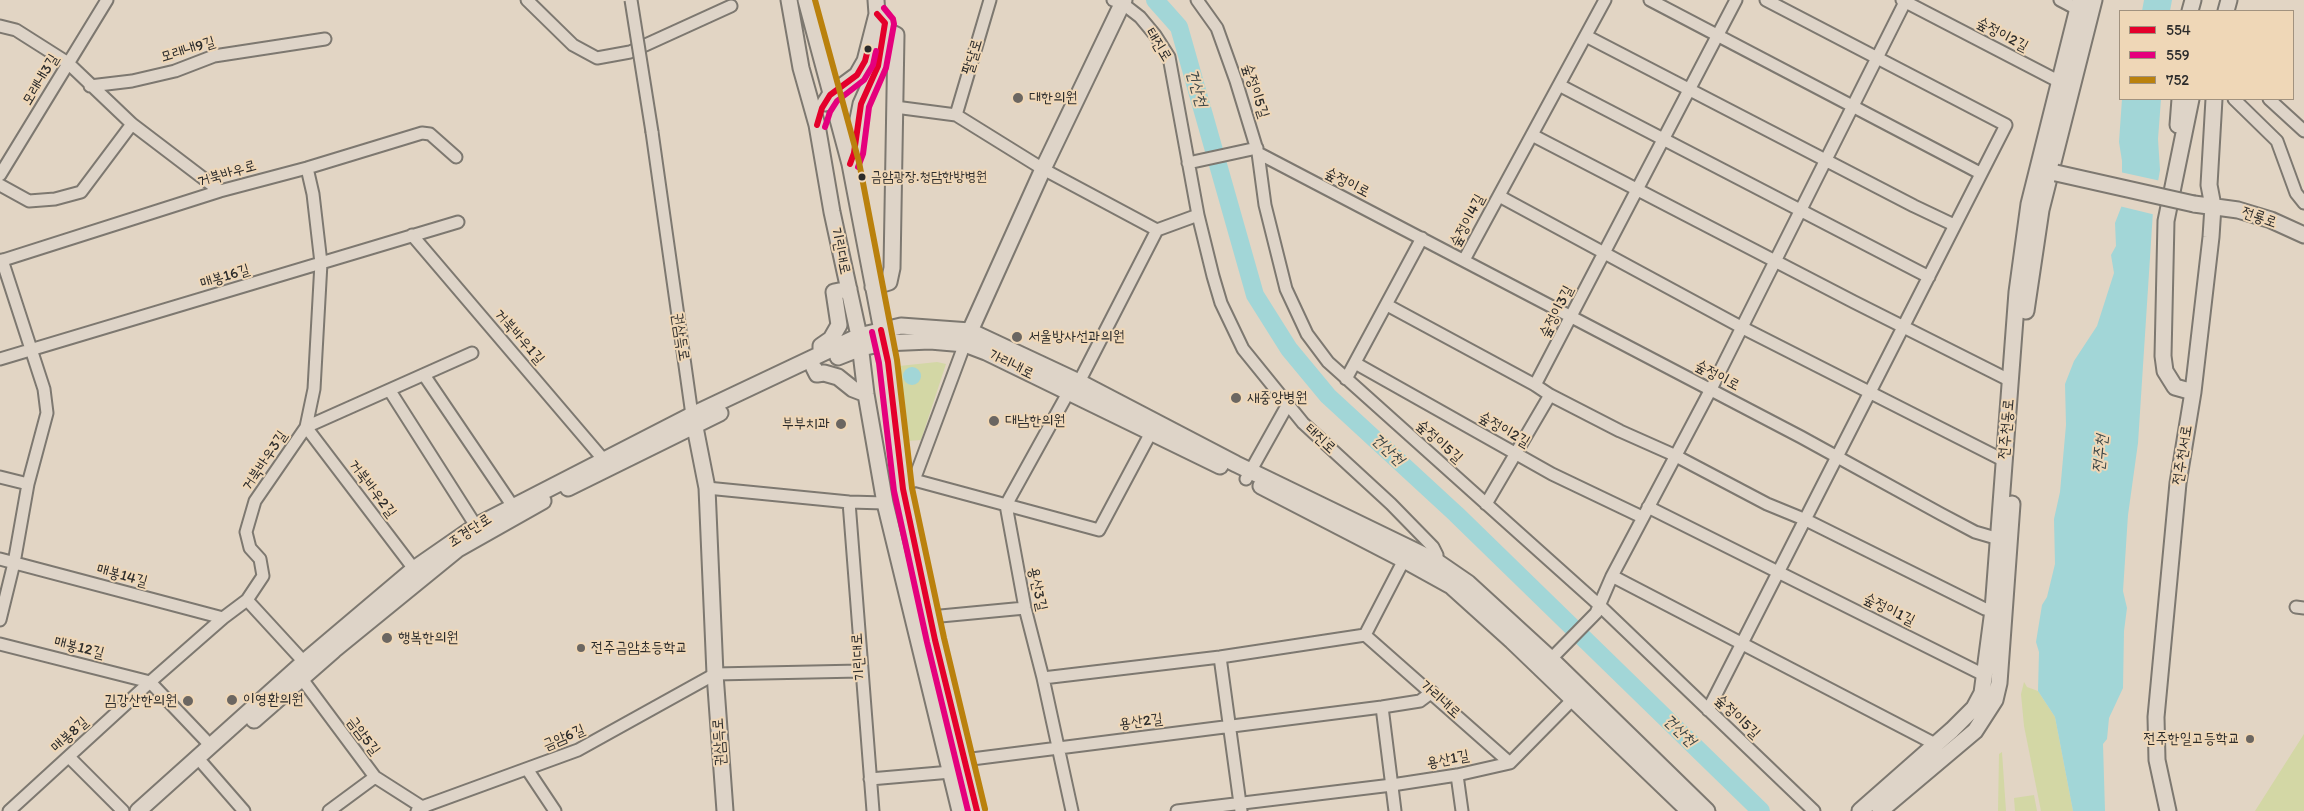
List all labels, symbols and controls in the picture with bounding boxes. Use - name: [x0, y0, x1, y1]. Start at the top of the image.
- legend: [2119, 10, 2294, 100]
- street label: 숲정이2길: [1973, 14, 2031, 56]
- text: 554: [2166, 21, 2191, 39]
- street label: 태진로: [1141, 25, 1175, 65]
- street label: 모래내9길: [159, 33, 217, 67]
- street label: 팔달로: [959, 37, 987, 77]
- unlabelled marker: [863, 44, 873, 54]
- text: 559: [2166, 46, 2190, 64]
- street label: 모래내3길: [19, 51, 63, 109]
- street label: 숲정이5길: [1238, 62, 1272, 120]
- water label: 건산천: [1181, 67, 1211, 109]
- text: 752: [2166, 71, 2189, 89]
- place label: 대한의원: [1029, 89, 1077, 107]
- marker: 대한의원: [1011, 91, 1025, 105]
- street label: 거북바우로: [196, 157, 258, 191]
- street label: 숲정이로: [1321, 164, 1373, 202]
- place label: 금암광장.청담한방병원: [871, 169, 987, 185]
- marker: 금암광장.청담한방병원: [857, 172, 867, 182]
- street label: 숲정이4길: [1447, 191, 1489, 251]
- street label: 전룡로: [2239, 204, 2279, 232]
- street label: 기린대로: [826, 226, 854, 276]
- street label: 매봉16길: [198, 261, 252, 293]
- street label: 숲정이3길: [1536, 283, 1578, 341]
- street label: 거북바우1길: [490, 306, 548, 368]
- street label: 권삼득로: [667, 312, 693, 362]
- place label: 서울방사선과의원: [1028, 328, 1125, 346]
- marker: 서울방사선과의원: [1010, 330, 1024, 344]
- street label: 가리내로: [985, 346, 1037, 384]
- street label: 숲정이로: [1691, 357, 1743, 395]
- place label: 새중앙병원: [1247, 389, 1307, 407]
- marker: 새중앙병원: [1229, 391, 1243, 405]
- street label: 전주천동로: [1995, 398, 2019, 460]
- street label: 숲정이2길: [1475, 408, 1533, 452]
- place label: 대남한의원: [1005, 412, 1065, 430]
- marker: 대남한의원: [987, 414, 1001, 428]
- place label: 부부치과: [782, 415, 830, 433]
- marker: 부부치과: [834, 417, 848, 431]
- street label: 숲정이5길: [1412, 417, 1466, 467]
- street label: 태진로: [1301, 420, 1339, 458]
- street label: 전주천서로: [2169, 424, 2197, 486]
- street label: 거북바우3길: [238, 428, 292, 494]
- water label: 건산천: [1366, 430, 1408, 470]
- water label: 전주천: [2089, 434, 2113, 474]
- street label: 거북바우2길: [344, 456, 400, 522]
- street label: 조경단로: [445, 510, 495, 552]
- street label: 매봉14길: [94, 561, 150, 591]
- street label: 용산3길: [1024, 565, 1050, 613]
- street label: 숲정이1길: [1860, 590, 1918, 630]
- place label: 행복한의원: [398, 629, 458, 647]
- marker: 행복한의원: [380, 631, 394, 645]
- street label: 기린대로: [848, 632, 870, 682]
- street label: 매봉12길: [52, 633, 106, 663]
- place label: 전주금암초등학교: [591, 639, 688, 657]
- marker: 전주금암초등학교: [575, 642, 587, 654]
- street label: 가리내로: [1416, 677, 1464, 723]
- place label: 이영환의원: [243, 691, 303, 709]
- street label: 숲정이5길: [1711, 691, 1763, 743]
- place label: 김강산한의원: [105, 692, 177, 710]
- marker: 이영환의원: [225, 693, 239, 707]
- marker: 김강산한의원: [181, 694, 195, 708]
- street label: 용산2길: [1118, 710, 1164, 734]
- water label: 건산천: [1658, 711, 1700, 751]
- street label: 매봉8길: [47, 713, 93, 757]
- street label: 금암5길: [343, 713, 383, 759]
- street label: 권삼득로: [709, 717, 731, 767]
- street label: 금암6길: [540, 721, 588, 755]
- place label: 전주한일고등학교: [2143, 730, 2240, 748]
- marker: 전주한일고등학교: [2244, 733, 2256, 745]
- street label: 용산1길: [1425, 747, 1471, 773]

